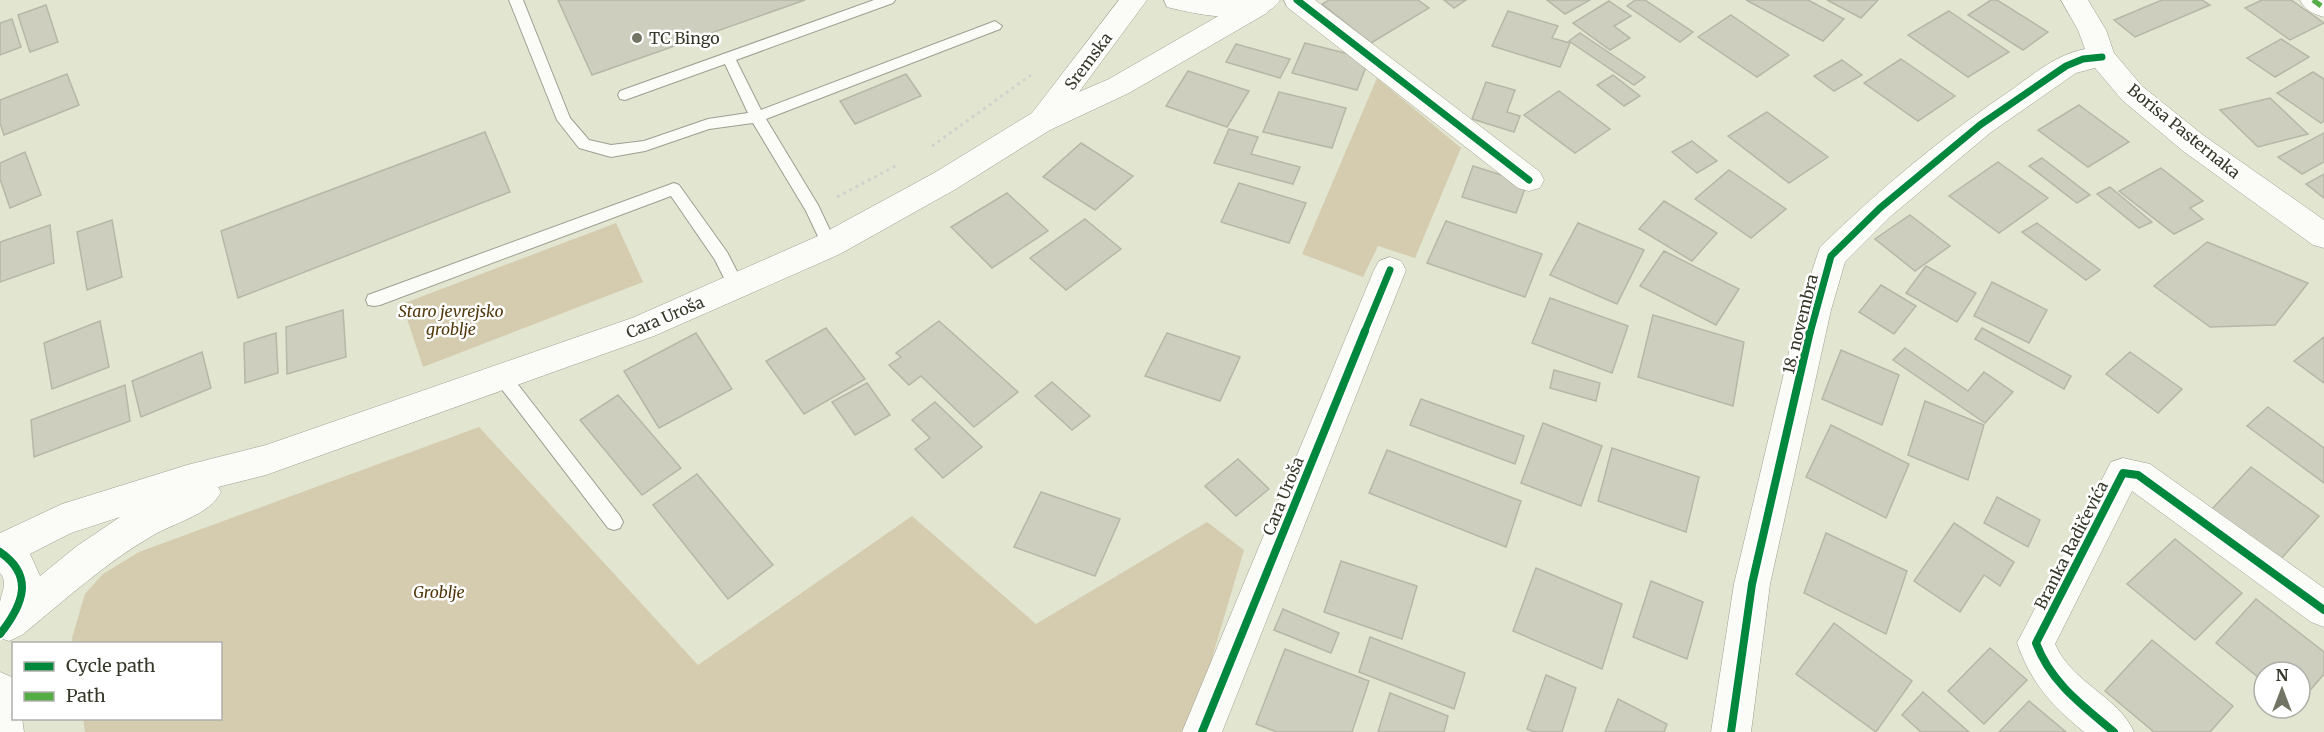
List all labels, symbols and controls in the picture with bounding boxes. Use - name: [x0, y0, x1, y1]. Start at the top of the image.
- place label: TC Bingo: [649, 28, 720, 48]
- street label: Sremska: [1060, 28, 1116, 94]
- marker: TC Bingo: [630, 31, 644, 45]
- street label: Borisa Pasternaka: [2124, 79, 2245, 183]
- street label: 18. novembra: [1778, 272, 1822, 376]
- street label: Cara Uroša: [623, 291, 707, 342]
- park label: Staro jevrejsko groblje: [398, 301, 504, 339]
- street label: Cara Uroša: [1258, 453, 1308, 538]
- street label: Branka Radičevića: [2030, 477, 2112, 612]
- park label: Groblje: [413, 582, 465, 602]
- legend: [12, 642, 222, 720]
- text: Cycle path: [66, 654, 156, 677]
- north arrow: [2252, 660, 2312, 720]
- text: N: [2276, 665, 2289, 685]
- text: Path: [66, 684, 106, 707]

